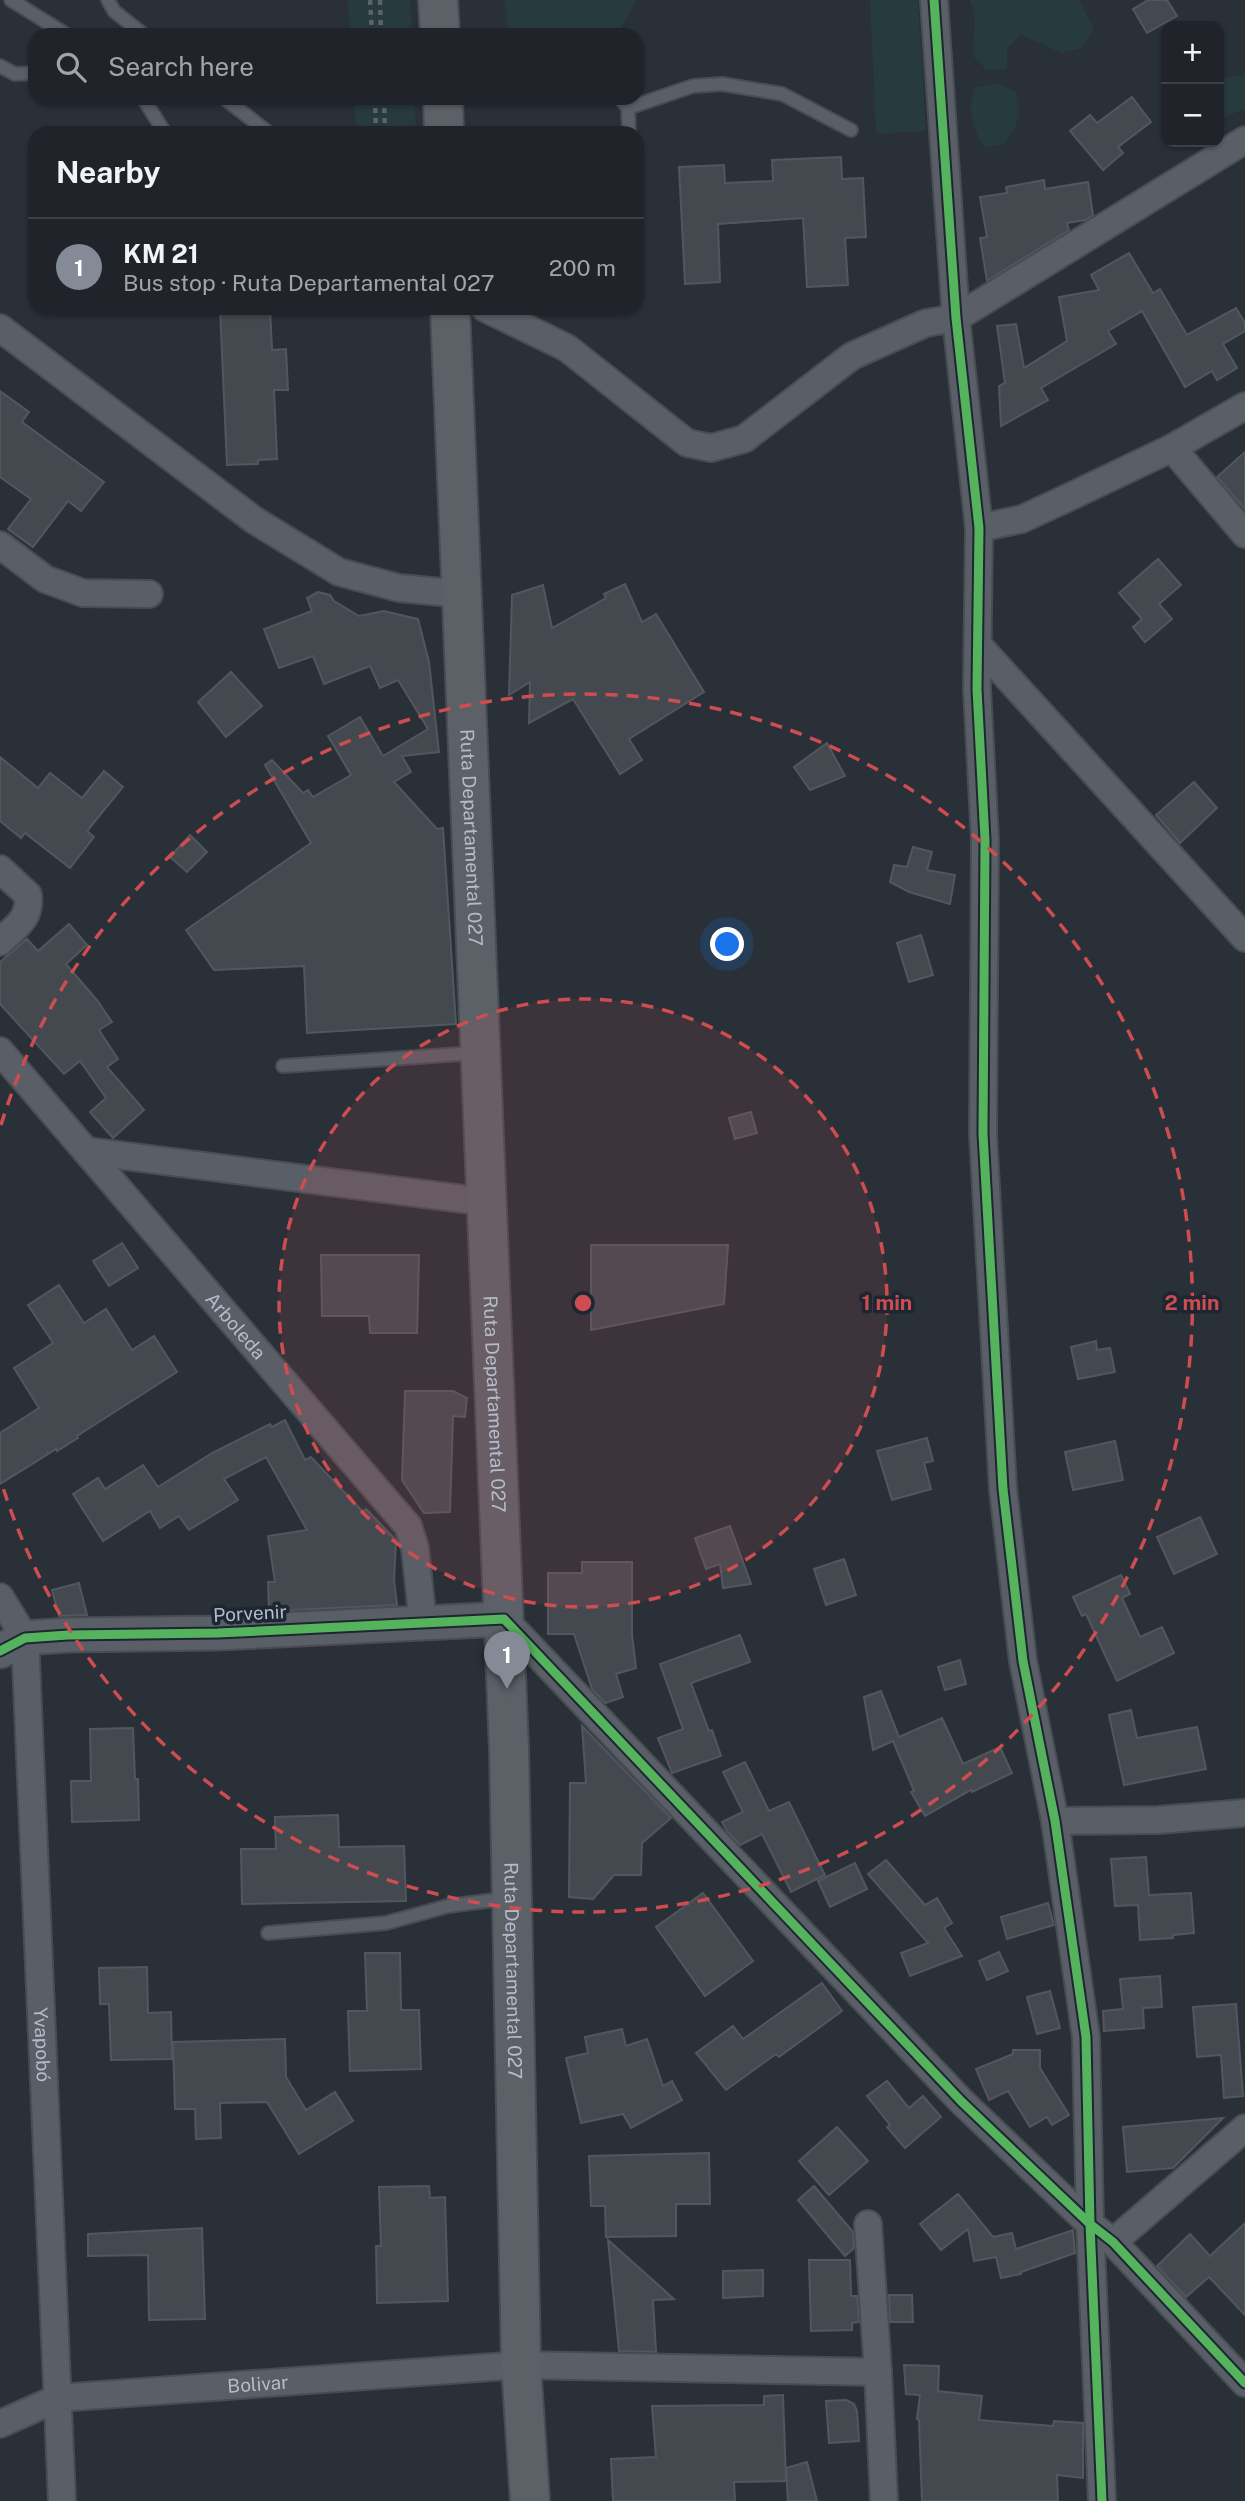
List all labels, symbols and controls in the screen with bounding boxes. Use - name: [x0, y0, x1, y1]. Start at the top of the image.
- map controls: [1161, 21, 1224, 147]
- button: +: [1161, 21, 1224, 84]
- search box: [28, 28, 644, 105]
- icon: search: [52, 48, 90, 86]
- text: Search here: [108, 51, 254, 82]
- button: −: [1161, 84, 1224, 147]
- text: Nearby: [56, 154, 160, 190]
- text: KM 21: [123, 238, 199, 269]
- text: 1: [74, 254, 84, 281]
- text: 200 m: [549, 254, 616, 281]
- text: Bus stop · Ruta Departamental 027: [123, 269, 495, 296]
- street label: Ruta Departamental 027: [456, 729, 487, 947]
- your location: [710, 927, 744, 961]
- street label: Arboleda: [201, 1288, 271, 1363]
- text: 1 min: [862, 1290, 912, 1315]
- text: 2 min: [1164, 1290, 1220, 1315]
- centre of rings: [571, 1291, 595, 1315]
- street label: Ruta Departamental 027: [479, 1295, 510, 1513]
- street label: Porvenir: [213, 1600, 287, 1626]
- pin: 1: [484, 1631, 530, 1689]
- street label: Ruta Departamental 027: [500, 1862, 526, 2080]
- street label: Yvapobó: [30, 2007, 55, 2082]
- street label: Bolivar: [227, 2371, 289, 2397]

